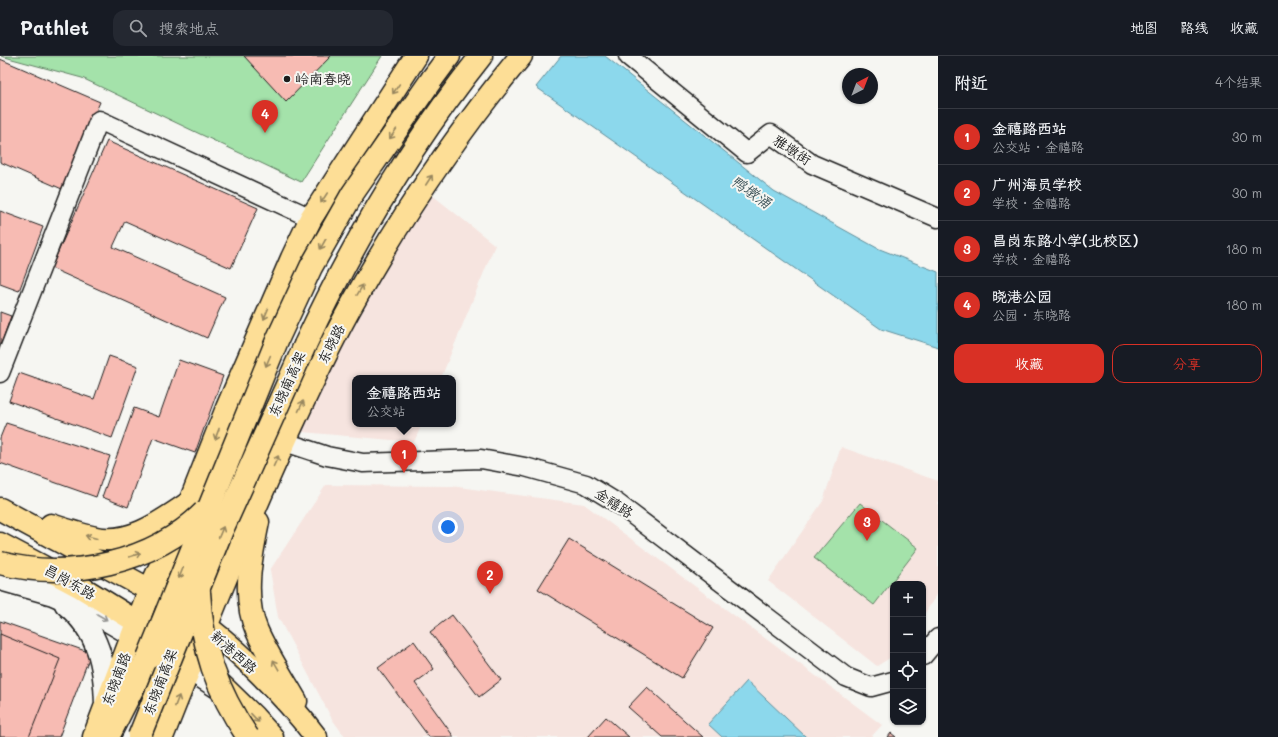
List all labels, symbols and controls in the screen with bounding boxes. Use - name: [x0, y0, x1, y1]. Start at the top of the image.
- search box: [113, 10, 393, 46]
- text: Pathlet: [20, 15, 89, 40]
- icon: search: [127, 17, 149, 39]
- text: 搜索地点: [159, 18, 219, 38]
- text: 地图: [1130, 18, 1158, 37]
- text: 路线: [1180, 18, 1208, 37]
- text: 收藏: [1230, 18, 1258, 37]
- north arrow: [842, 68, 878, 104]
- place label: 岭南春晓: [295, 69, 351, 88]
- text: 附近: [954, 71, 988, 93]
- text: 4个结果: [1215, 73, 1262, 90]
- marker: 岭南春晓: [282, 74, 292, 84]
- one-way arrow: [392, 83, 400, 94]
- pin: 4: [252, 100, 278, 133]
- text: 金禧路西站: [992, 118, 1067, 138]
- one-way arrow: [389, 128, 397, 139]
- text: 1: [964, 128, 970, 145]
- text: 30 m: [1232, 128, 1262, 145]
- street label: 雅墩街: [769, 130, 815, 169]
- text: 公交站 · 金禧路: [992, 138, 1084, 155]
- water label: 鸭墩涌: [727, 170, 777, 213]
- text: 广州海员学校: [992, 174, 1082, 194]
- one-way arrow: [425, 175, 433, 186]
- text: 2: [963, 184, 971, 201]
- text: 30 m: [1232, 184, 1262, 201]
- one-way arrow: [320, 192, 328, 203]
- text: 学校 · 金禧路: [992, 194, 1071, 211]
- text: 昌岗东路小学(北校区): [992, 230, 1138, 250]
- one-way arrow: [319, 237, 327, 249]
- text: 3: [963, 240, 971, 257]
- text: 180 m: [1226, 240, 1262, 257]
- text: 学校 · 金禧路: [992, 250, 1071, 267]
- one-way arrow: [357, 284, 365, 296]
- text: 晓港公园: [992, 286, 1052, 306]
- text: 4: [963, 296, 971, 313]
- text: 180 m: [1226, 296, 1262, 313]
- text: 公园 · 东晓路: [992, 306, 1071, 323]
- one-way arrow: [262, 307, 270, 319]
- street label: 东晓路: [313, 321, 349, 367]
- button: 收藏: [954, 344, 1104, 383]
- button: 分享: [1112, 344, 1262, 383]
- street label: 东晓南高架: [264, 348, 309, 420]
- one-way arrow: [264, 355, 271, 367]
- popup: [352, 375, 456, 427]
- text: 金禧路西站: [366, 382, 442, 402]
- one-way arrow: [298, 400, 305, 412]
- text: 公交站: [366, 402, 406, 419]
- one-way arrow: [213, 428, 221, 440]
- pin: 1: [391, 440, 417, 473]
- one-way arrow: [273, 455, 280, 467]
- street label: 金禧路: [591, 483, 637, 522]
- pin: 3: [854, 508, 880, 541]
- your location: [438, 517, 458, 537]
- one-way arrow: [218, 526, 225, 538]
- one-way arrow: [85, 532, 98, 540]
- one-way arrow: [128, 550, 140, 558]
- street label: 昌岗东路: [41, 560, 99, 603]
- pin: 2: [477, 561, 503, 594]
- one-way arrow: [177, 566, 185, 578]
- map controls: [890, 581, 926, 725]
- button: +: [890, 581, 926, 617]
- one-way arrow: [96, 614, 108, 622]
- button: −: [890, 617, 926, 653]
- street label: 新港西路: [207, 626, 261, 677]
- street label: 东晓南高架: [138, 646, 181, 718]
- street label: 东晓南路: [97, 649, 134, 708]
- button: locate: [890, 653, 926, 689]
- one-way arrow: [271, 659, 279, 671]
- button: layers: [890, 689, 926, 725]
- one-way arrow: [173, 695, 181, 707]
- one-way arrow: [250, 713, 260, 723]

